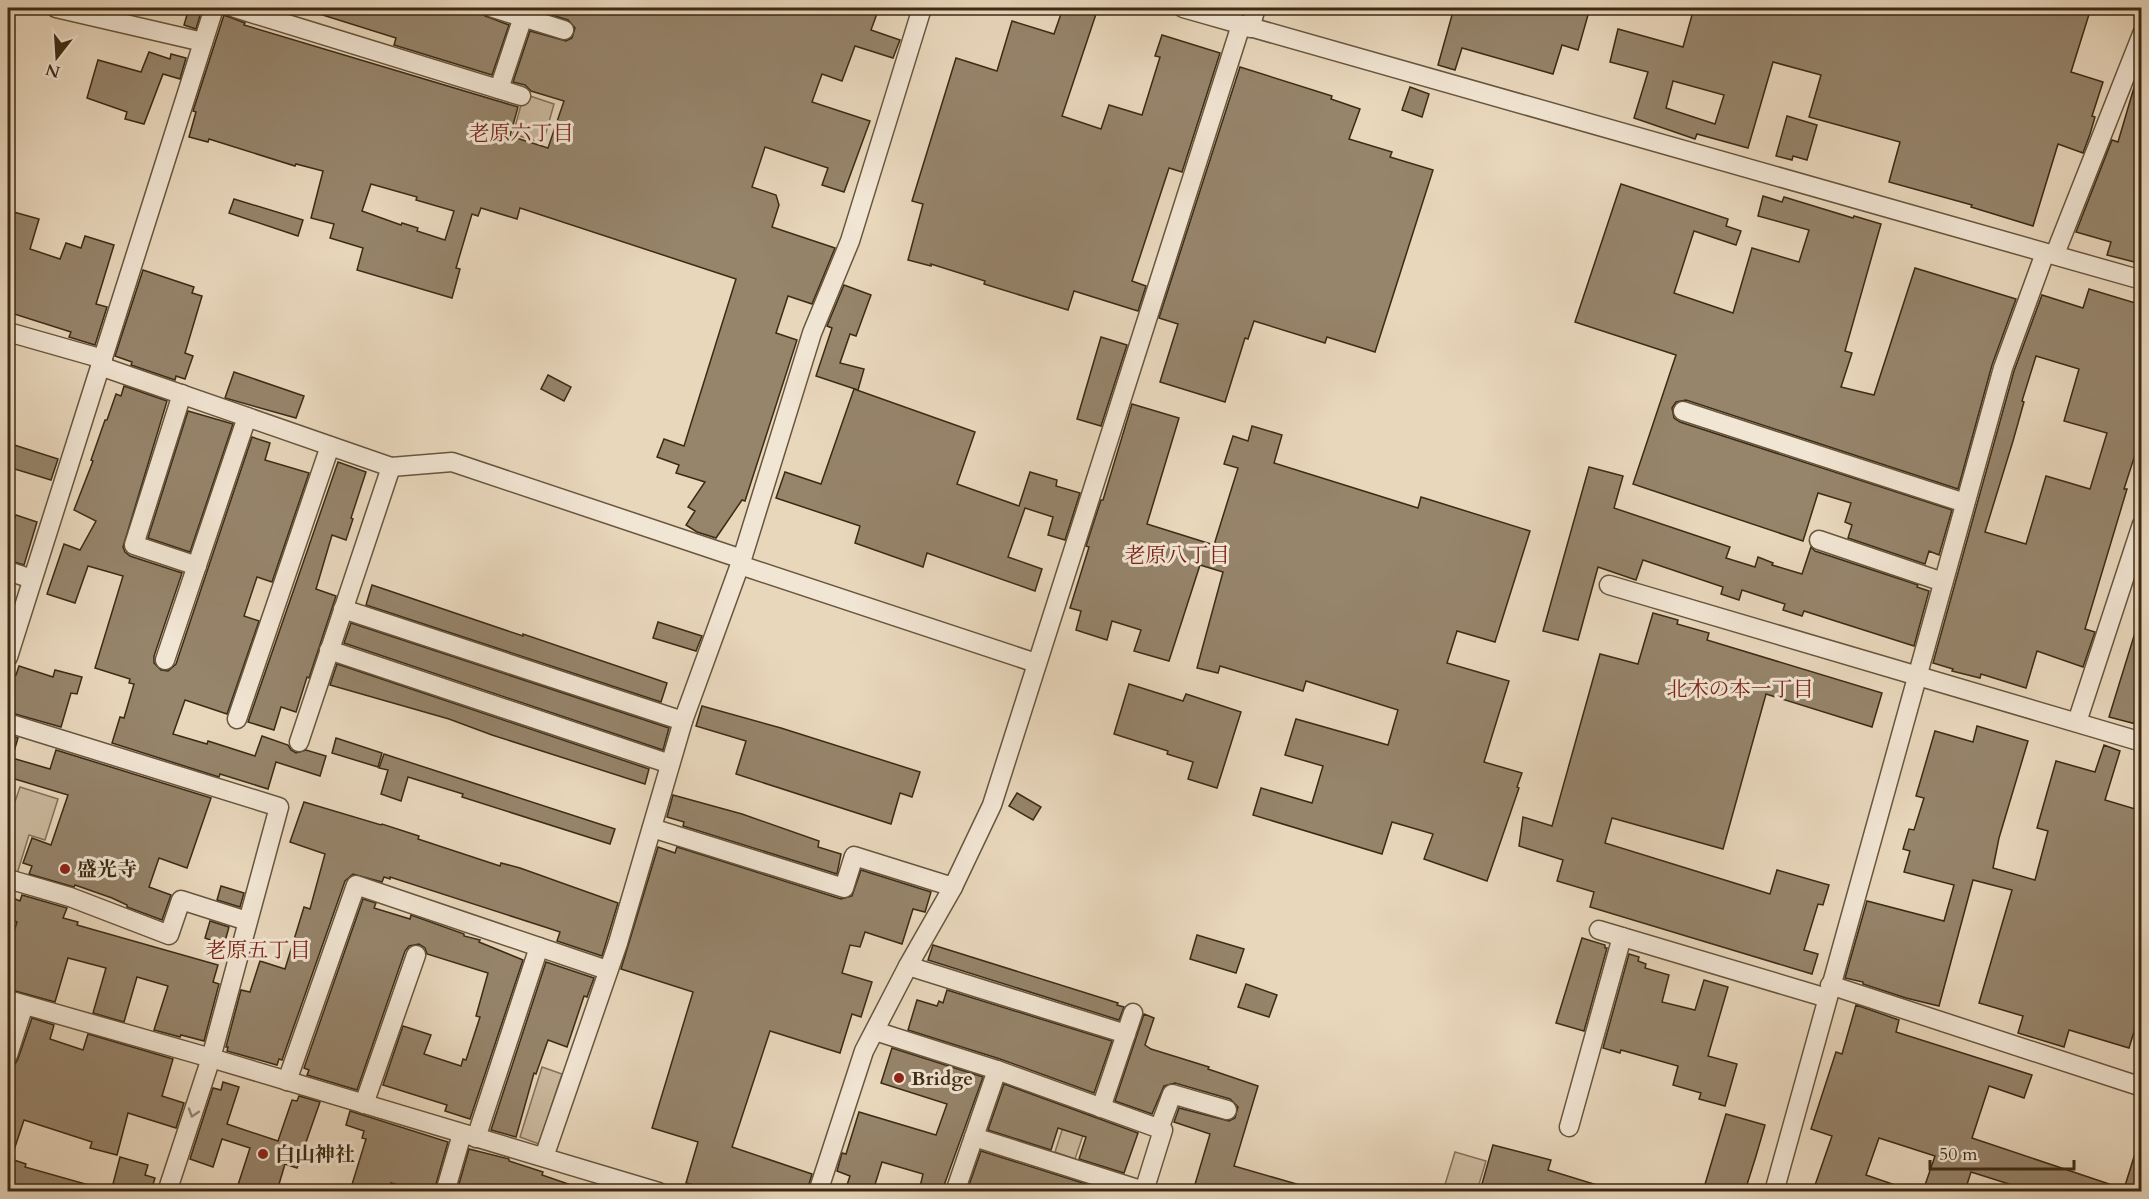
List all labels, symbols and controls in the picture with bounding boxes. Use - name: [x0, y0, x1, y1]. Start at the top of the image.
- north arrow: [27, 27, 87, 87]
- text: N: [43, 58, 63, 83]
- district label: 老原六丁目: [469, 119, 574, 148]
- district label: 老原八丁目: [1125, 541, 1230, 570]
- district label: 北木の本一丁目: [1667, 675, 1814, 704]
- place label: 盛光寺: [77, 856, 137, 883]
- marker: 盛光寺: [58, 862, 72, 876]
- district label: 老原五丁目: [206, 936, 311, 965]
- place label: Bridge: [911, 1065, 973, 1092]
- marker: Bridge: [892, 1071, 906, 1085]
- one-way arrow: [188, 1107, 200, 1118]
- scale bar: [1930, 1133, 2074, 1171]
- place label: 白山神社: [275, 1141, 355, 1168]
- text: 50 m: [1939, 1142, 1978, 1167]
- marker: 白山神社: [256, 1147, 270, 1161]

